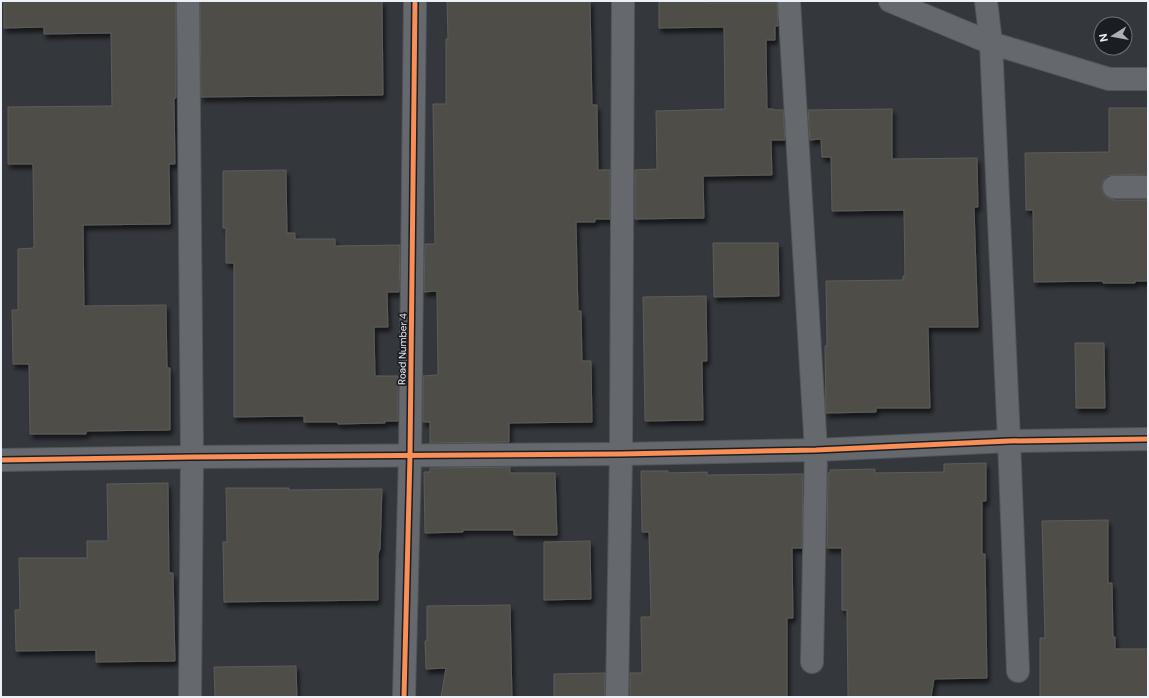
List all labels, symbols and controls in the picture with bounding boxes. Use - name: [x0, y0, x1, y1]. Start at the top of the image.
- north arrow: [1093, 16, 1133, 56]
- text: N: [1096, 33, 1111, 43]
- street label: Road Number 4: [395, 313, 410, 385]

